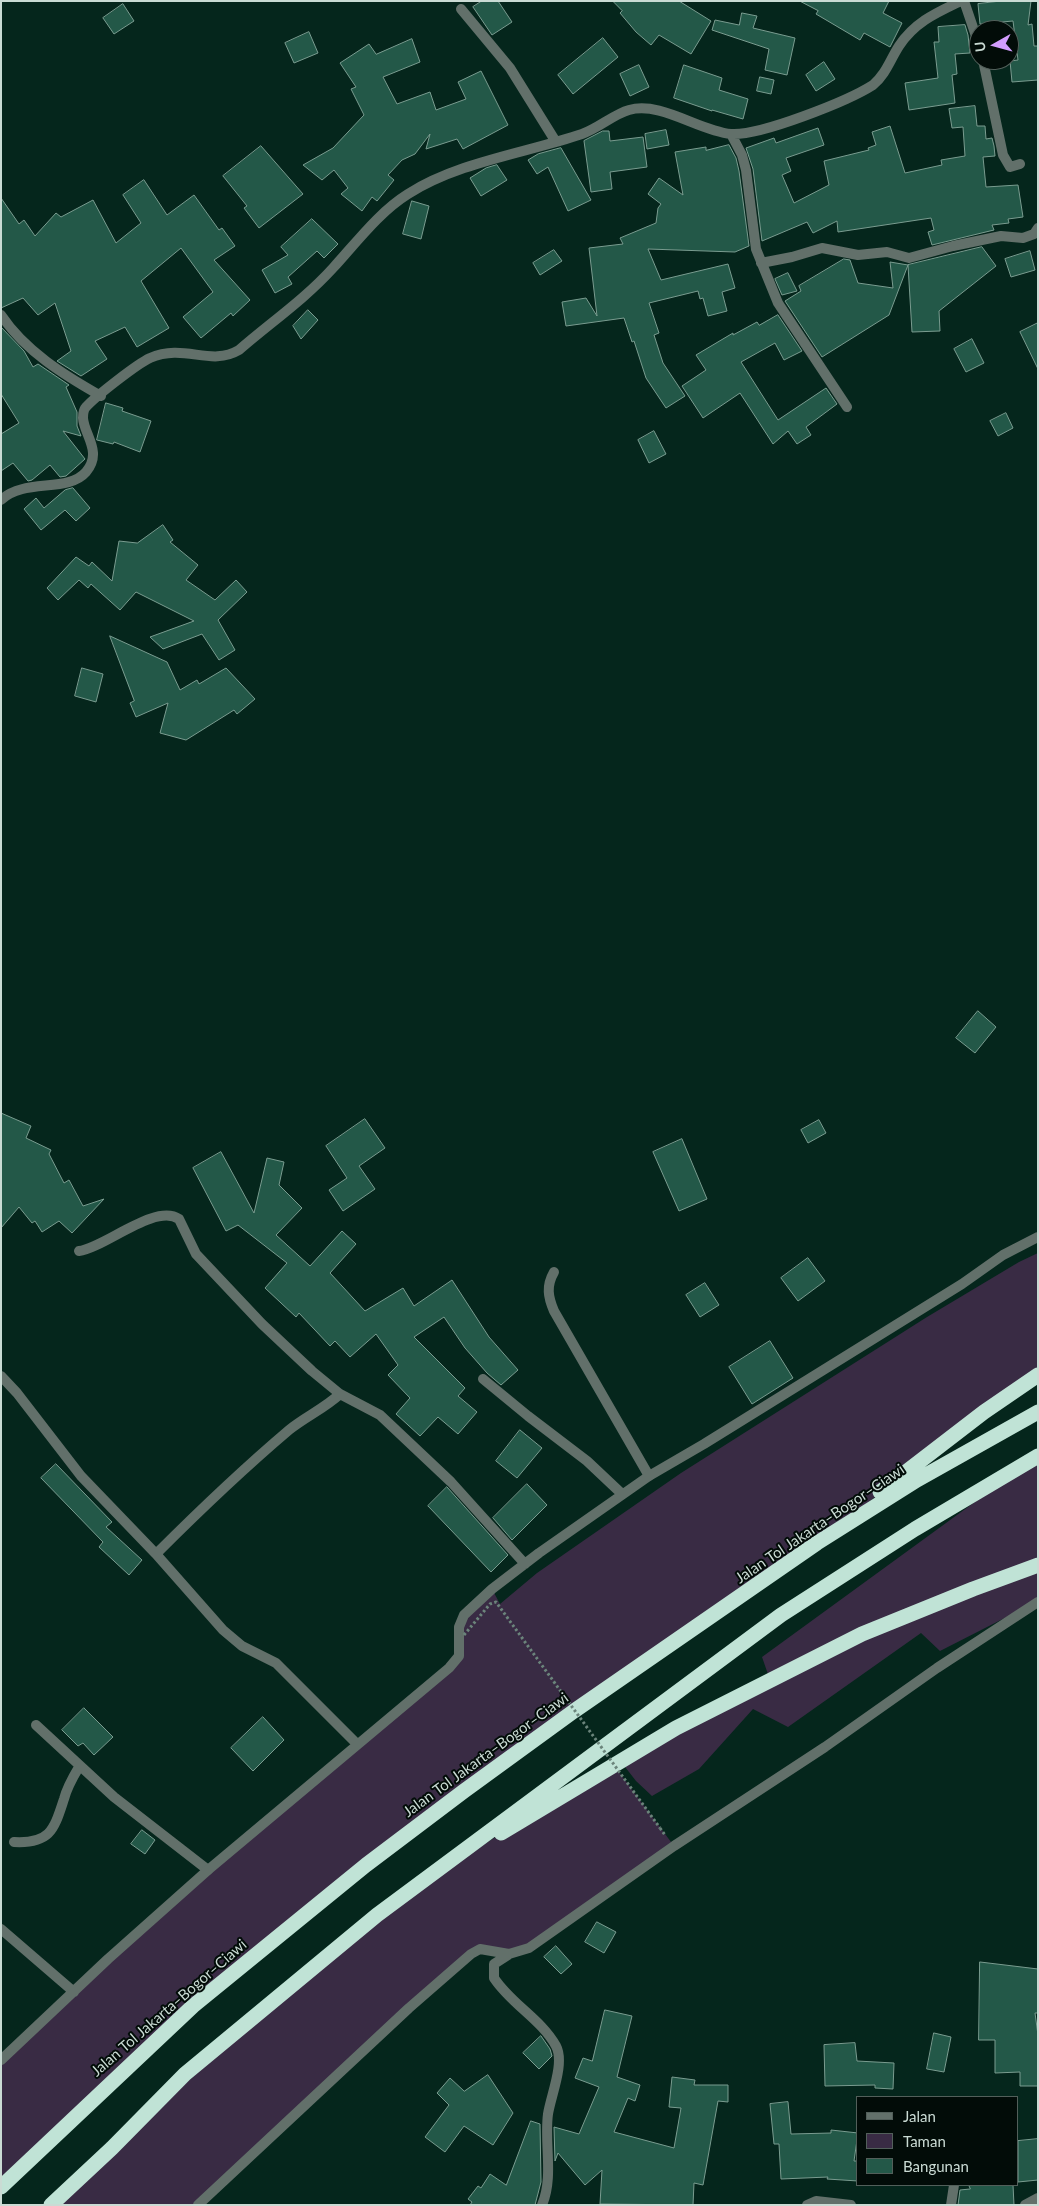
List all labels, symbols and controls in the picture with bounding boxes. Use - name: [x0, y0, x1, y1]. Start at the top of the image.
- north arrow: [969, 20, 1019, 70]
- text: U: [971, 41, 989, 53]
- street label: Jalan Tol Jakarta–Bogor–Ciawi: [732, 1461, 908, 1587]
- street label: Jalan Tol Jakarta–Bogor–Ciawi: [400, 1689, 572, 1821]
- street label: Jalan Tol Jakarta–Bogor–Ciawi: [88, 1936, 250, 2080]
- legend: [856, 2096, 1019, 2186]
- text: Jalan: [903, 2107, 936, 2125]
- text: Taman: [903, 2132, 946, 2150]
- text: Bangunan: [903, 2157, 969, 2175]

